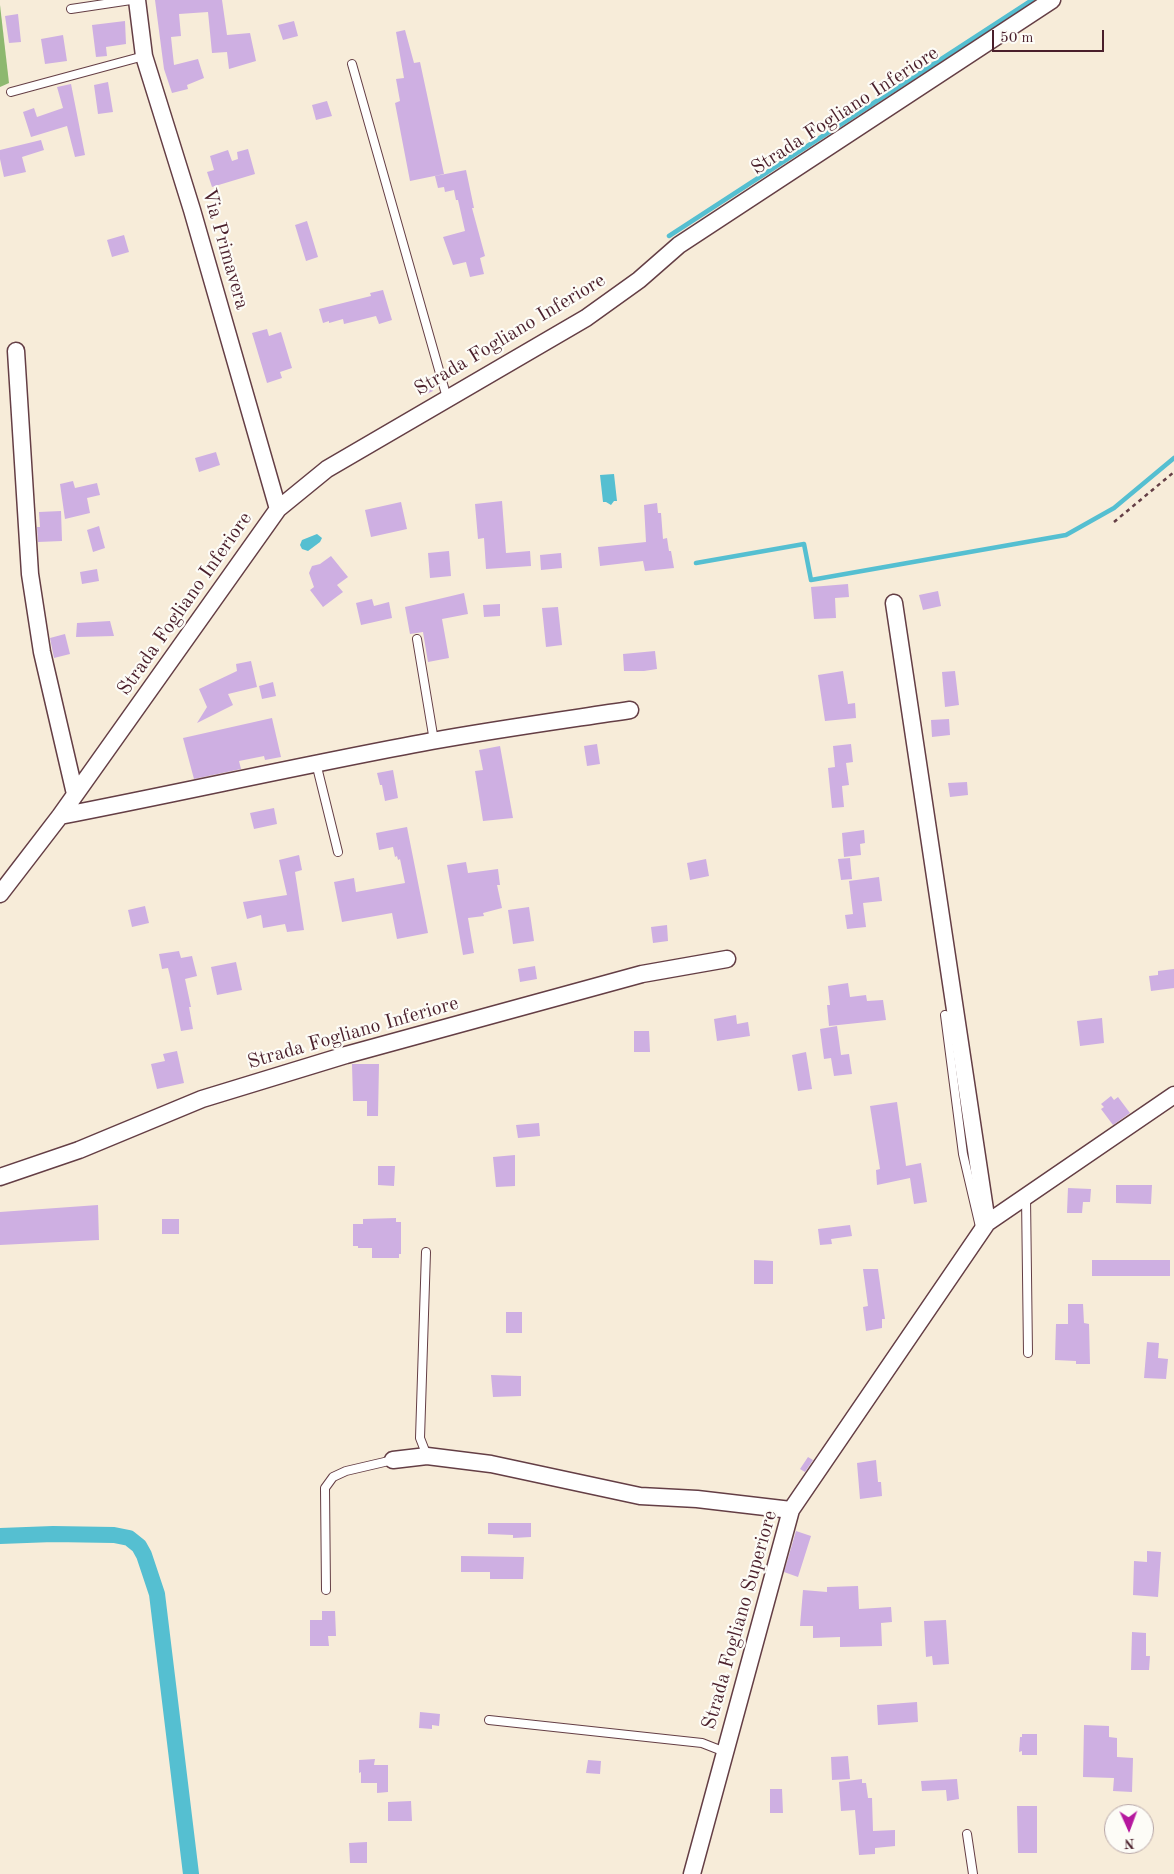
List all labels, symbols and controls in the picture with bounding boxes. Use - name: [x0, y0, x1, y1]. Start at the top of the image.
- scale bar: [994, 20, 1106, 52]
- text: 50 m: [1000, 31, 1034, 46]
- street label: Strada Fogliano Inferiore: [747, 41, 943, 181]
- street label: Via Primavera: [196, 186, 254, 312]
- street label: Strada Fogliano Inferiore: [410, 268, 610, 402]
- street label: Strada Fogliano Inferiore: [112, 508, 258, 700]
- street label: Strada Fogliano Inferiore: [245, 991, 461, 1075]
- street label: Strada Fogliano Superiore: [697, 1508, 783, 1732]
- north arrow: [1104, 1804, 1154, 1854]
- text: N: [1124, 1836, 1135, 1850]

